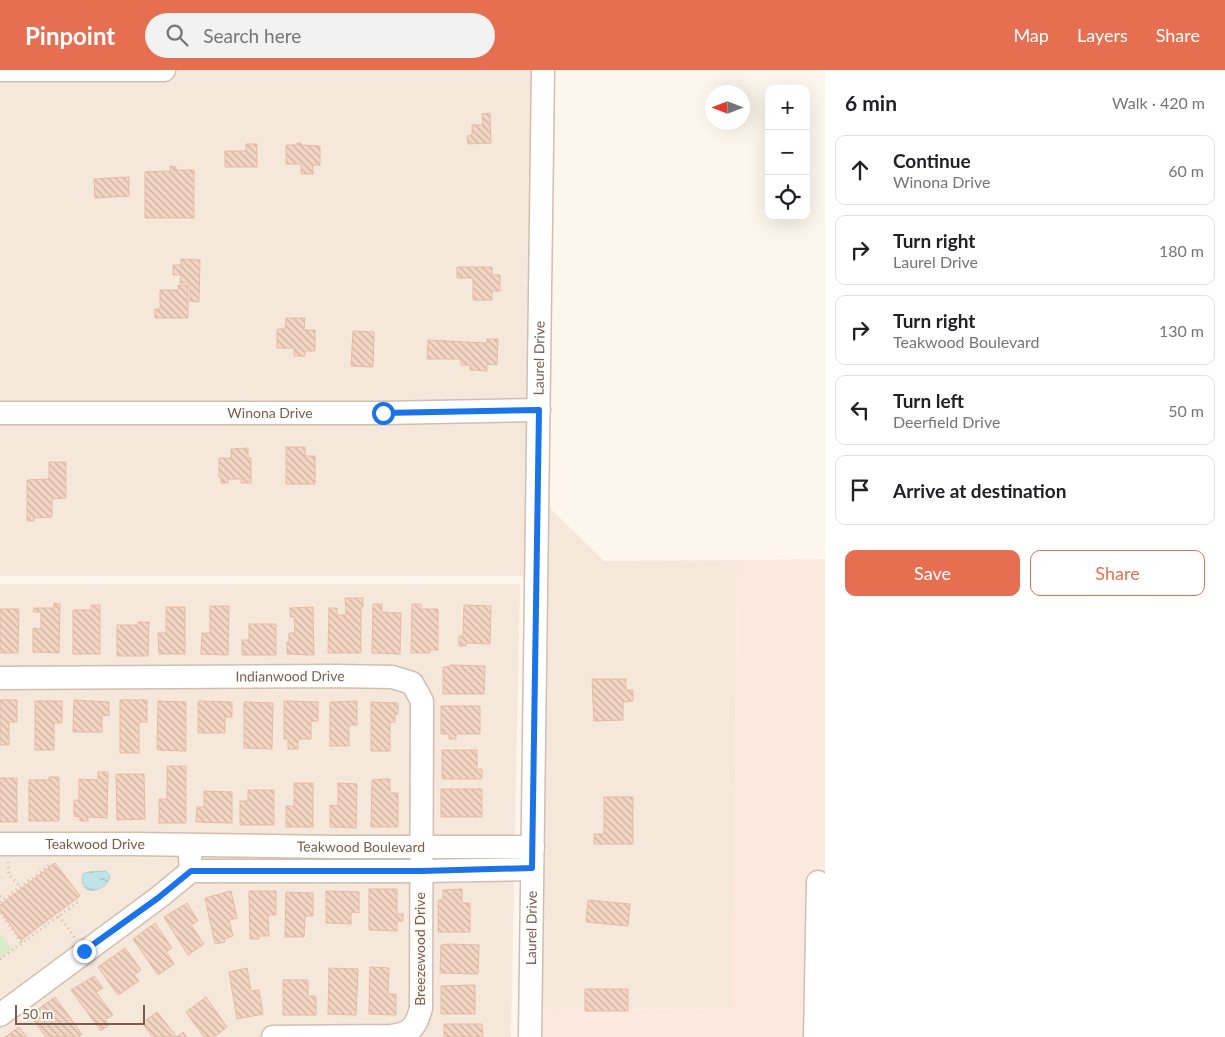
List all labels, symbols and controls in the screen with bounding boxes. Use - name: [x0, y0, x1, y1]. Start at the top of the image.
- search box: [145, 13, 495, 58]
- text: Pinpoint: [25, 21, 115, 50]
- icon: search: [163, 21, 191, 49]
- text: Search here: [203, 24, 301, 47]
- text: Map: [1013, 24, 1049, 46]
- text: Layers: [1077, 24, 1128, 46]
- text: Share: [1156, 24, 1200, 46]
- north arrow: [705, 85, 750, 130]
- map controls: [765, 85, 810, 220]
- button: +: [765, 85, 810, 130]
- text: 6 min: [845, 90, 897, 115]
- text: Walk · 420 m: [1112, 93, 1205, 112]
- button: −: [765, 130, 810, 175]
- text: Continue: [893, 149, 971, 172]
- icon: ahead: [846, 156, 874, 184]
- text: 60 m: [1168, 161, 1204, 180]
- text: Winona Drive: [893, 172, 990, 191]
- button: locate: [765, 175, 810, 220]
- text: Turn right: [893, 229, 975, 252]
- icon: right: [846, 236, 874, 264]
- text: 180 m: [1159, 241, 1204, 260]
- text: Laurel Drive: [893, 252, 978, 271]
- text: Turn right: [893, 309, 975, 332]
- icon: right: [846, 316, 874, 344]
- street label: Laurel Drive: [530, 321, 548, 395]
- text: 130 m: [1159, 321, 1204, 340]
- text: Teakwood Boulevard: [893, 332, 1039, 351]
- text: Turn left: [893, 389, 964, 412]
- icon: left: [846, 396, 874, 424]
- text: 50 m: [1168, 401, 1204, 420]
- route start: [372, 402, 395, 425]
- street label: Winona Drive: [227, 404, 313, 421]
- text: Deerfield Drive: [893, 412, 1000, 431]
- icon: arrive: [846, 476, 874, 504]
- text: Arrive at destination: [893, 479, 1066, 502]
- button: Save: [845, 550, 1020, 596]
- button: Share: [1030, 550, 1205, 596]
- street label: Indianwood Drive: [235, 667, 345, 685]
- street label: Teakwood Drive: [45, 835, 145, 852]
- street label: Teakwood Boulevard: [297, 837, 425, 855]
- street label: Laurel Drive: [522, 891, 540, 965]
- street label: Breezewood Drive: [411, 892, 428, 1006]
- route end: [73, 940, 96, 963]
- scale bar: [15, 1002, 145, 1025]
- text: 50 m: [22, 1005, 53, 1022]

